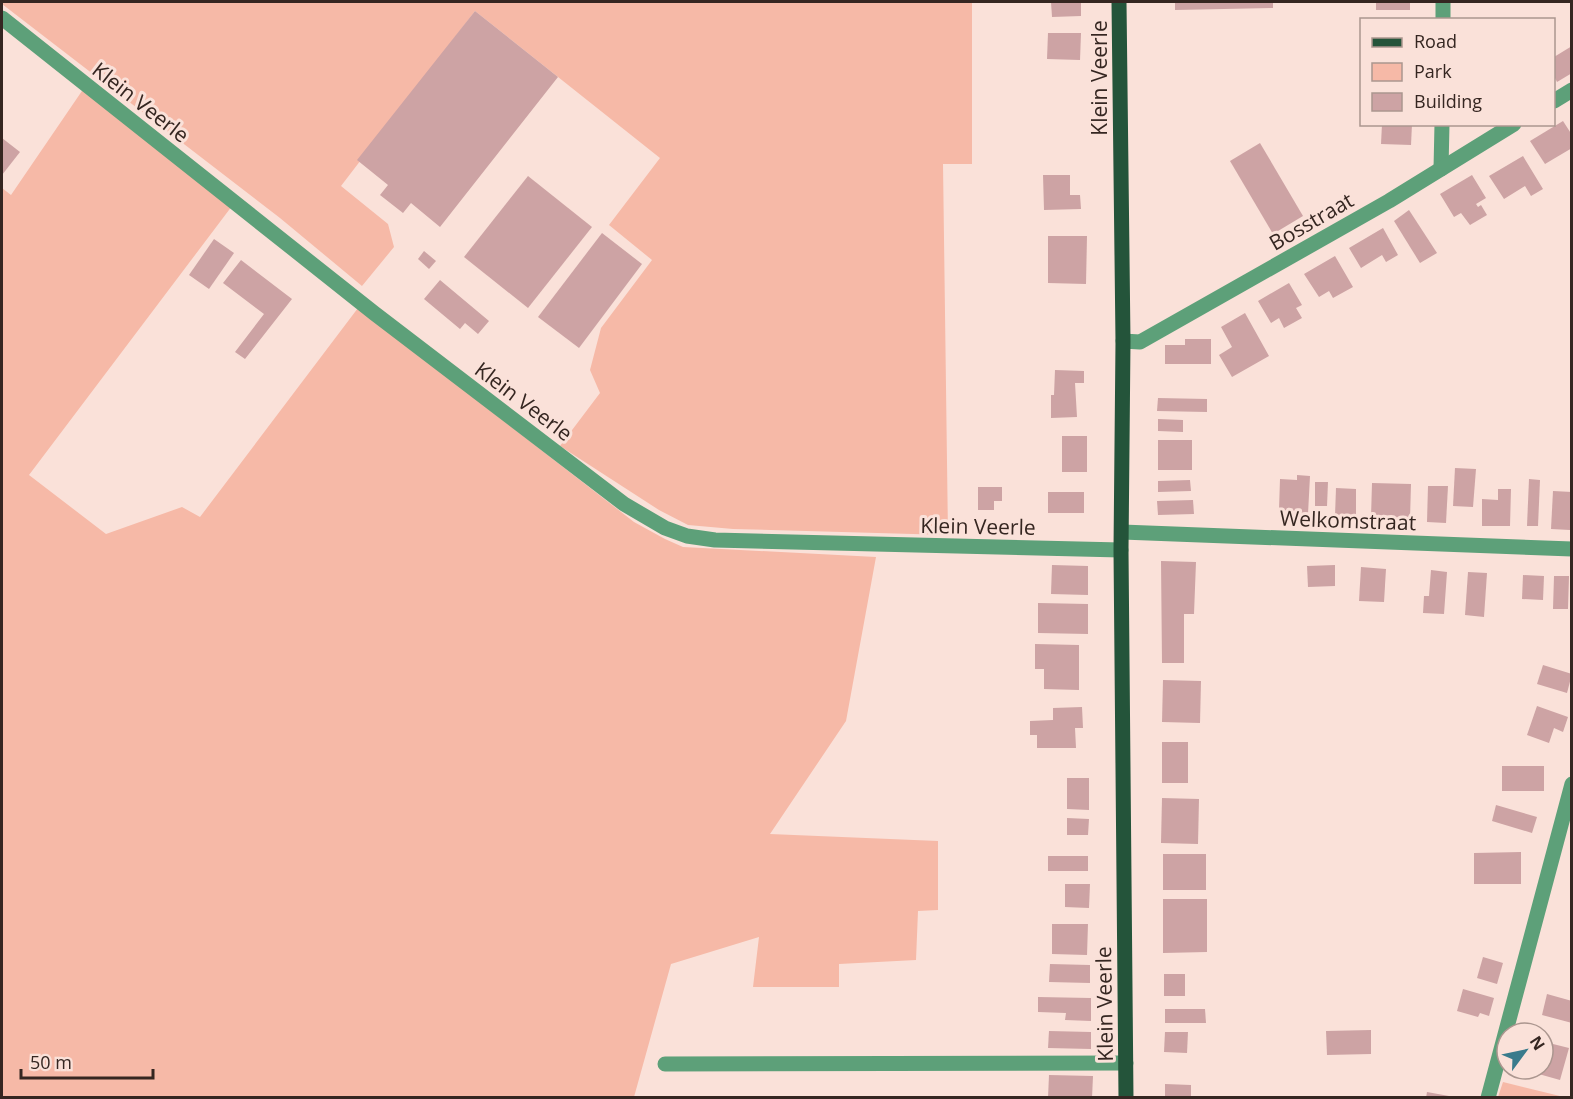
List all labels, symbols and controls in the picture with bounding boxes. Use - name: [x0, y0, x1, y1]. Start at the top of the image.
- legend: [1360, 18, 1555, 126]
- street label: Klein Veerle: [1085, 20, 1113, 136]
- text: Road: [1414, 29, 1457, 53]
- street label: Klein Veerle: [87, 55, 195, 149]
- text: Park: [1414, 59, 1452, 83]
- text: Building: [1414, 89, 1482, 113]
- street label: Bosstraat: [1264, 186, 1358, 256]
- street label: Klein Veerle: [470, 355, 578, 447]
- street label: Welkomstraat: [1279, 504, 1417, 536]
- street label: Klein Veerle: [920, 511, 1036, 541]
- street label: Klein Veerle: [1089, 946, 1119, 1062]
- north arrow: [1495, 1021, 1555, 1081]
- text: N: [1525, 1031, 1550, 1054]
- scale bar: [21, 1042, 153, 1080]
- text: 50 m: [30, 1050, 72, 1074]

